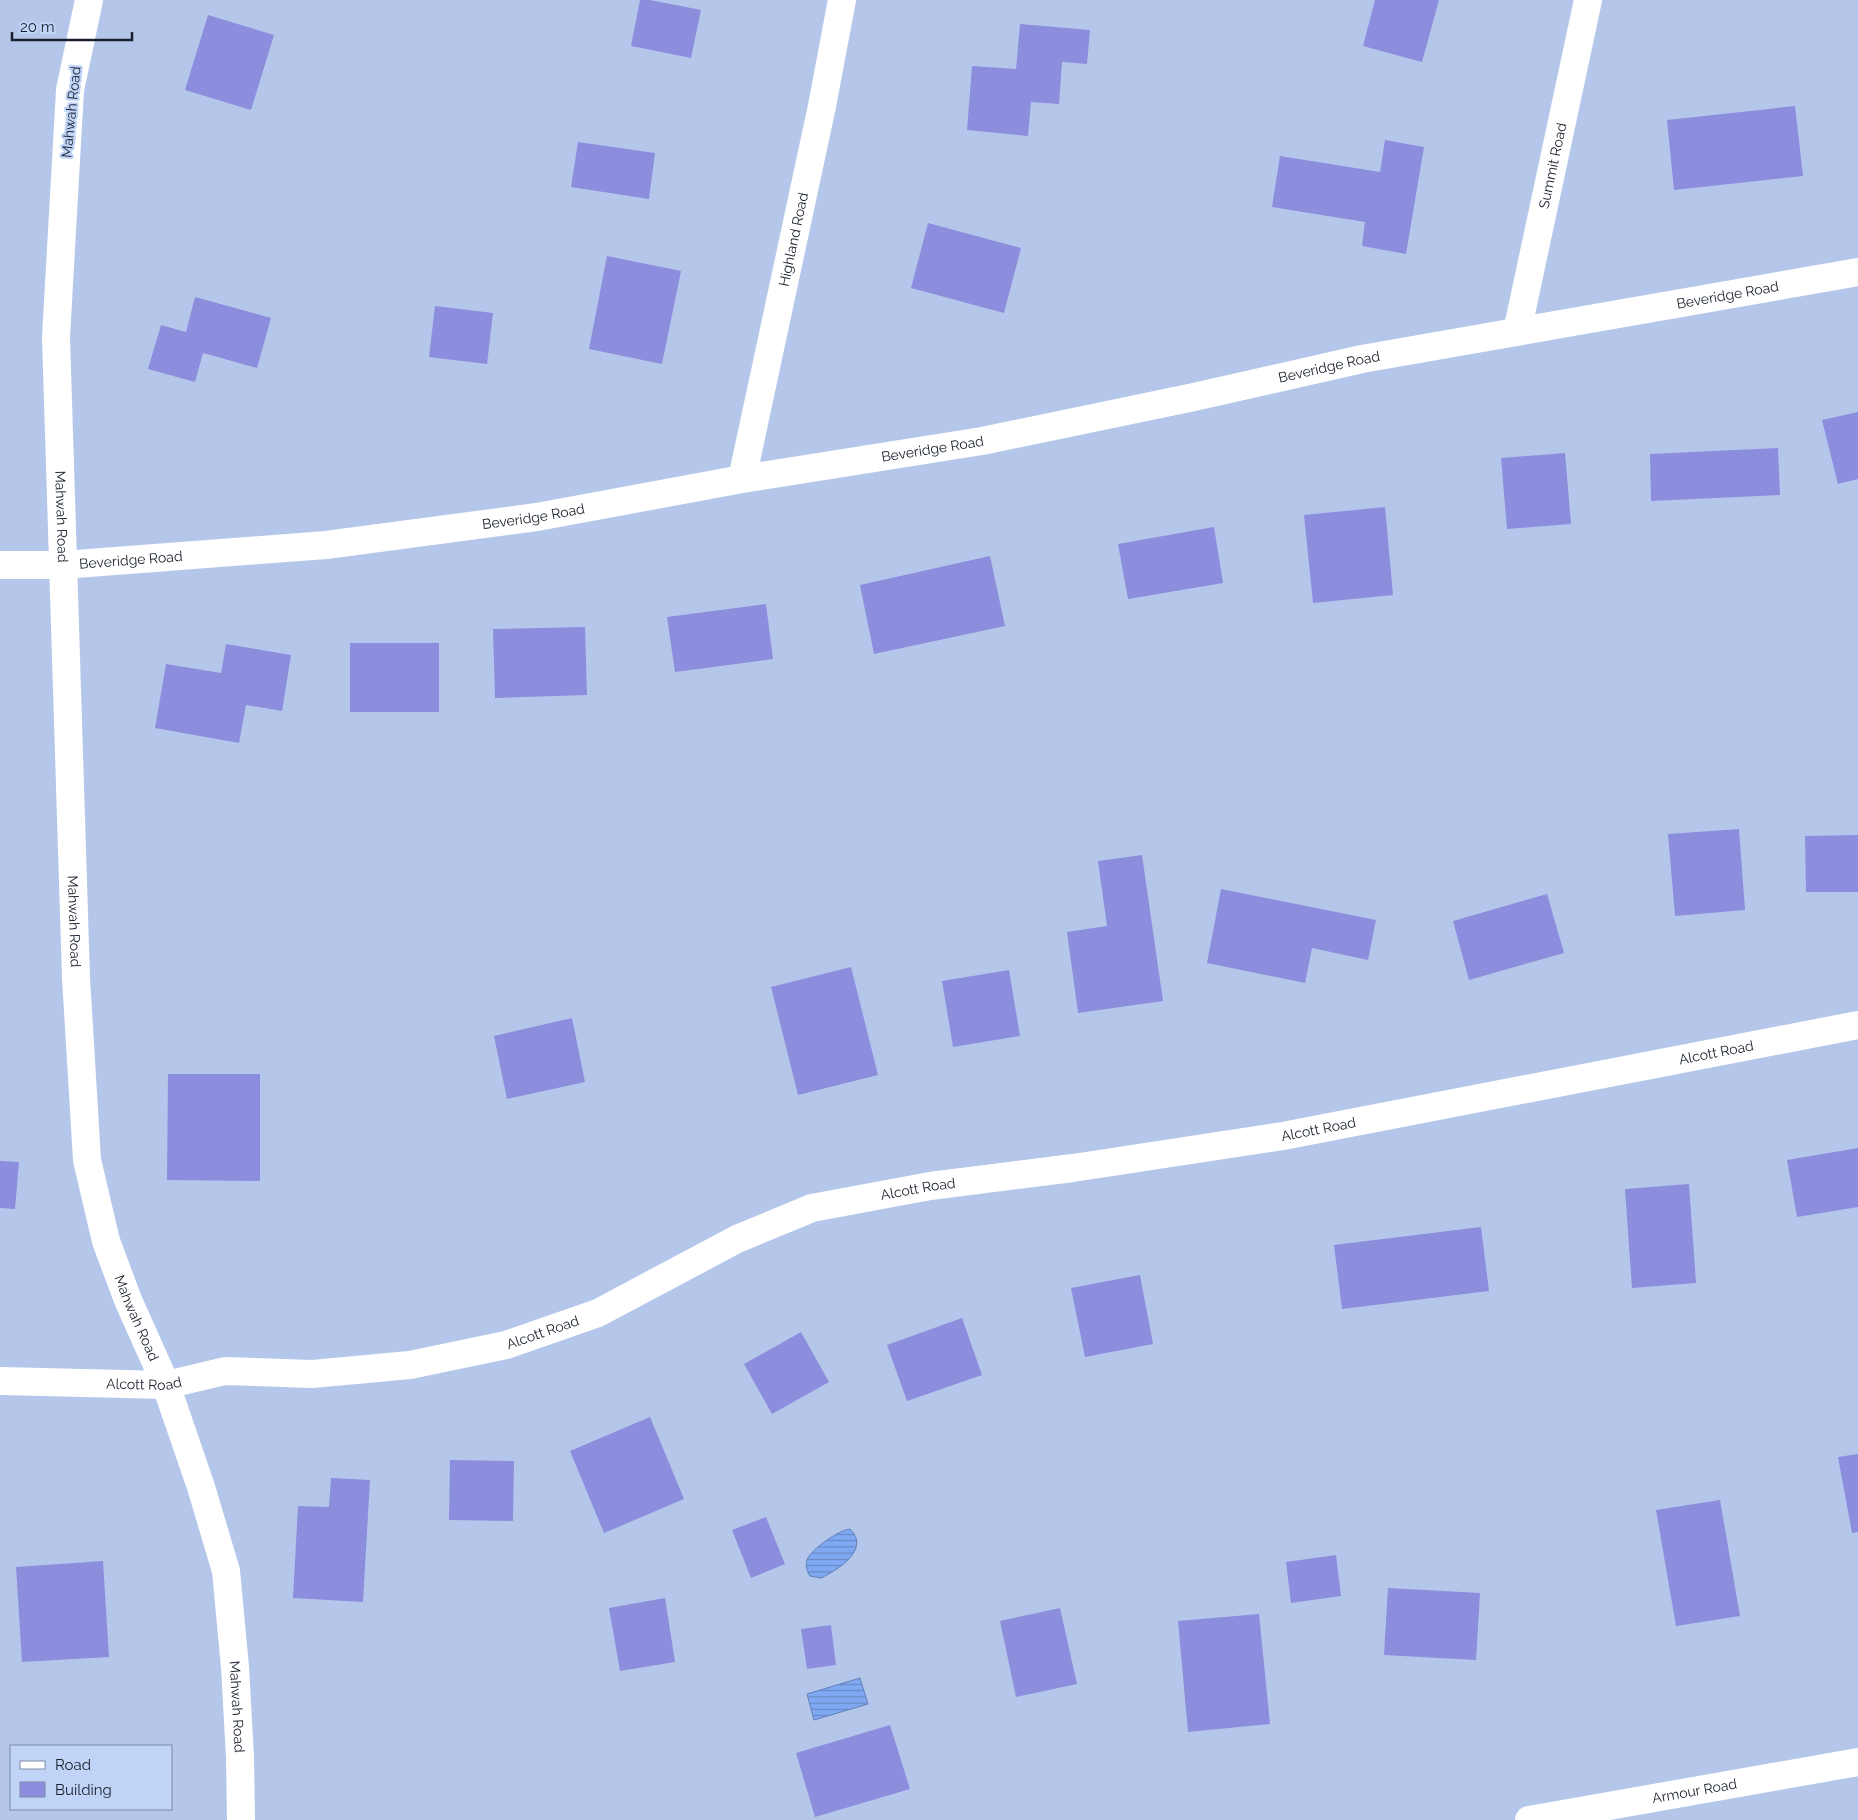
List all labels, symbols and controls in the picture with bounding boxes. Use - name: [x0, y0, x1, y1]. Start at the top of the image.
- scale bar: [12, 10, 132, 42]
- text: 20 m: [20, 18, 55, 36]
- street label: Mahwah Road: [58, 65, 84, 159]
- street label: Summit Road: [1536, 121, 1570, 210]
- street label: Highland Road: [776, 191, 811, 288]
- street label: Beveridge Road: [1675, 278, 1780, 312]
- street label: Beveridge Road: [1277, 348, 1381, 386]
- street label: Beveridge Road: [880, 433, 985, 465]
- street label: Mahwah Road: [52, 470, 71, 563]
- street label: Beveridge Road: [481, 500, 586, 532]
- street label: Beveridge Road: [79, 548, 183, 572]
- street label: Mahwah Road: [65, 875, 84, 968]
- street label: Alcott Road: [1677, 1037, 1755, 1067]
- street label: Alcott Road: [1280, 1114, 1357, 1144]
- street label: Alcott Road: [879, 1175, 956, 1203]
- street label: Mahwah Road: [111, 1273, 162, 1363]
- street label: Alcott Road: [504, 1312, 581, 1352]
- street label: Alcott Road: [106, 1374, 183, 1393]
- street label: Mahwah Road: [226, 1660, 248, 1753]
- legend: [10, 1745, 172, 1810]
- text: Road: [55, 1756, 91, 1774]
- street label: Armour Road: [1651, 1776, 1738, 1806]
- text: Building: [55, 1781, 112, 1799]

